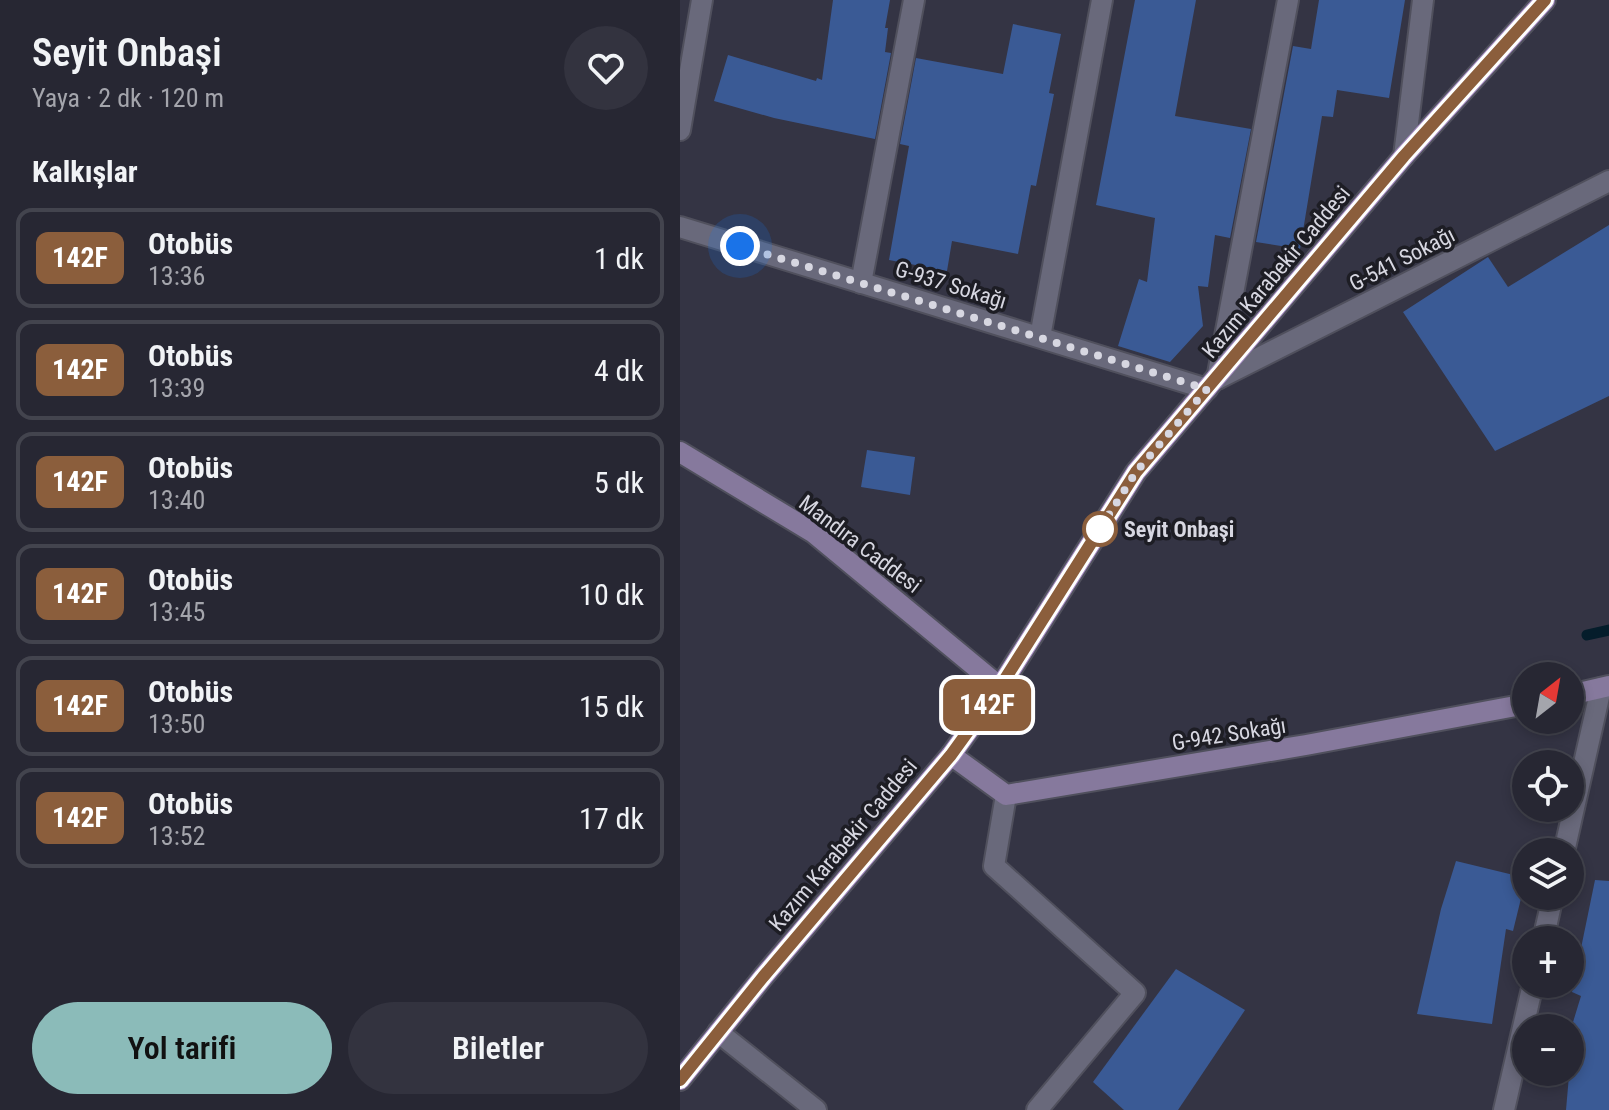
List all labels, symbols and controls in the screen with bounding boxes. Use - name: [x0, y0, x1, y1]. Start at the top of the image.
- button: heart: [564, 26, 648, 110]
- text: Seyit Onbaşi: [32, 31, 222, 75]
- text: Yaya · 2 dk · 120 m: [32, 83, 224, 113]
- text: Kalkışlar: [32, 154, 138, 189]
- street label: Kazım Karabekir Caddesi: [1197, 181, 1355, 363]
- street label: G-541 Sokağı: [1345, 222, 1459, 296]
- text: Otobüs: [148, 226, 233, 261]
- your location: [720, 226, 760, 266]
- text: 142F: [52, 241, 108, 274]
- text: 1 dk: [594, 241, 644, 276]
- street label: G-937 Sokağı: [892, 256, 1010, 314]
- text: 13:36: [148, 261, 205, 291]
- text: Otobüs: [148, 338, 233, 373]
- text: 142F: [52, 353, 108, 386]
- text: 4 dk: [594, 353, 644, 388]
- text: 13:39: [148, 373, 205, 403]
- text: Otobüs: [148, 450, 233, 485]
- text: 142F: [52, 465, 108, 498]
- text: 5 dk: [594, 465, 644, 500]
- text: 13:40: [148, 485, 205, 515]
- street label: Mandıra Caddesi: [794, 490, 926, 598]
- marker: Seyit Onbaşi: [1083, 512, 1117, 546]
- place label: Seyit Onbaşi: [1124, 517, 1234, 542]
- text: Otobüs: [148, 562, 233, 597]
- text: 142F: [52, 577, 108, 610]
- text: 10 dk: [579, 577, 644, 612]
- text: 13:45: [148, 597, 205, 627]
- north arrow: [1512, 662, 1584, 734]
- map controls: [1512, 662, 1584, 1086]
- text: Otobüs: [148, 674, 233, 709]
- line badge: 142F: [931, 679, 1043, 731]
- text: 142F: [959, 688, 1015, 721]
- text: 142F: [52, 689, 108, 722]
- text: 15 dk: [579, 689, 644, 724]
- text: 13:50: [148, 709, 205, 739]
- street label: G-942 Sokağı: [1170, 713, 1288, 755]
- button: locate: [1512, 750, 1584, 822]
- street label: Kazım Karabekir Caddesi: [764, 754, 922, 936]
- text: Otobüs: [148, 786, 233, 821]
- text: 142F: [52, 801, 108, 834]
- text: 17 dk: [579, 801, 644, 836]
- text: 13:52: [148, 821, 205, 851]
- button: layers: [1512, 838, 1584, 910]
- button: +: [1512, 926, 1584, 998]
- button: Yol tarifi: [32, 1002, 332, 1094]
- button: Biletler: [348, 1002, 648, 1094]
- button: −: [1512, 1014, 1584, 1086]

